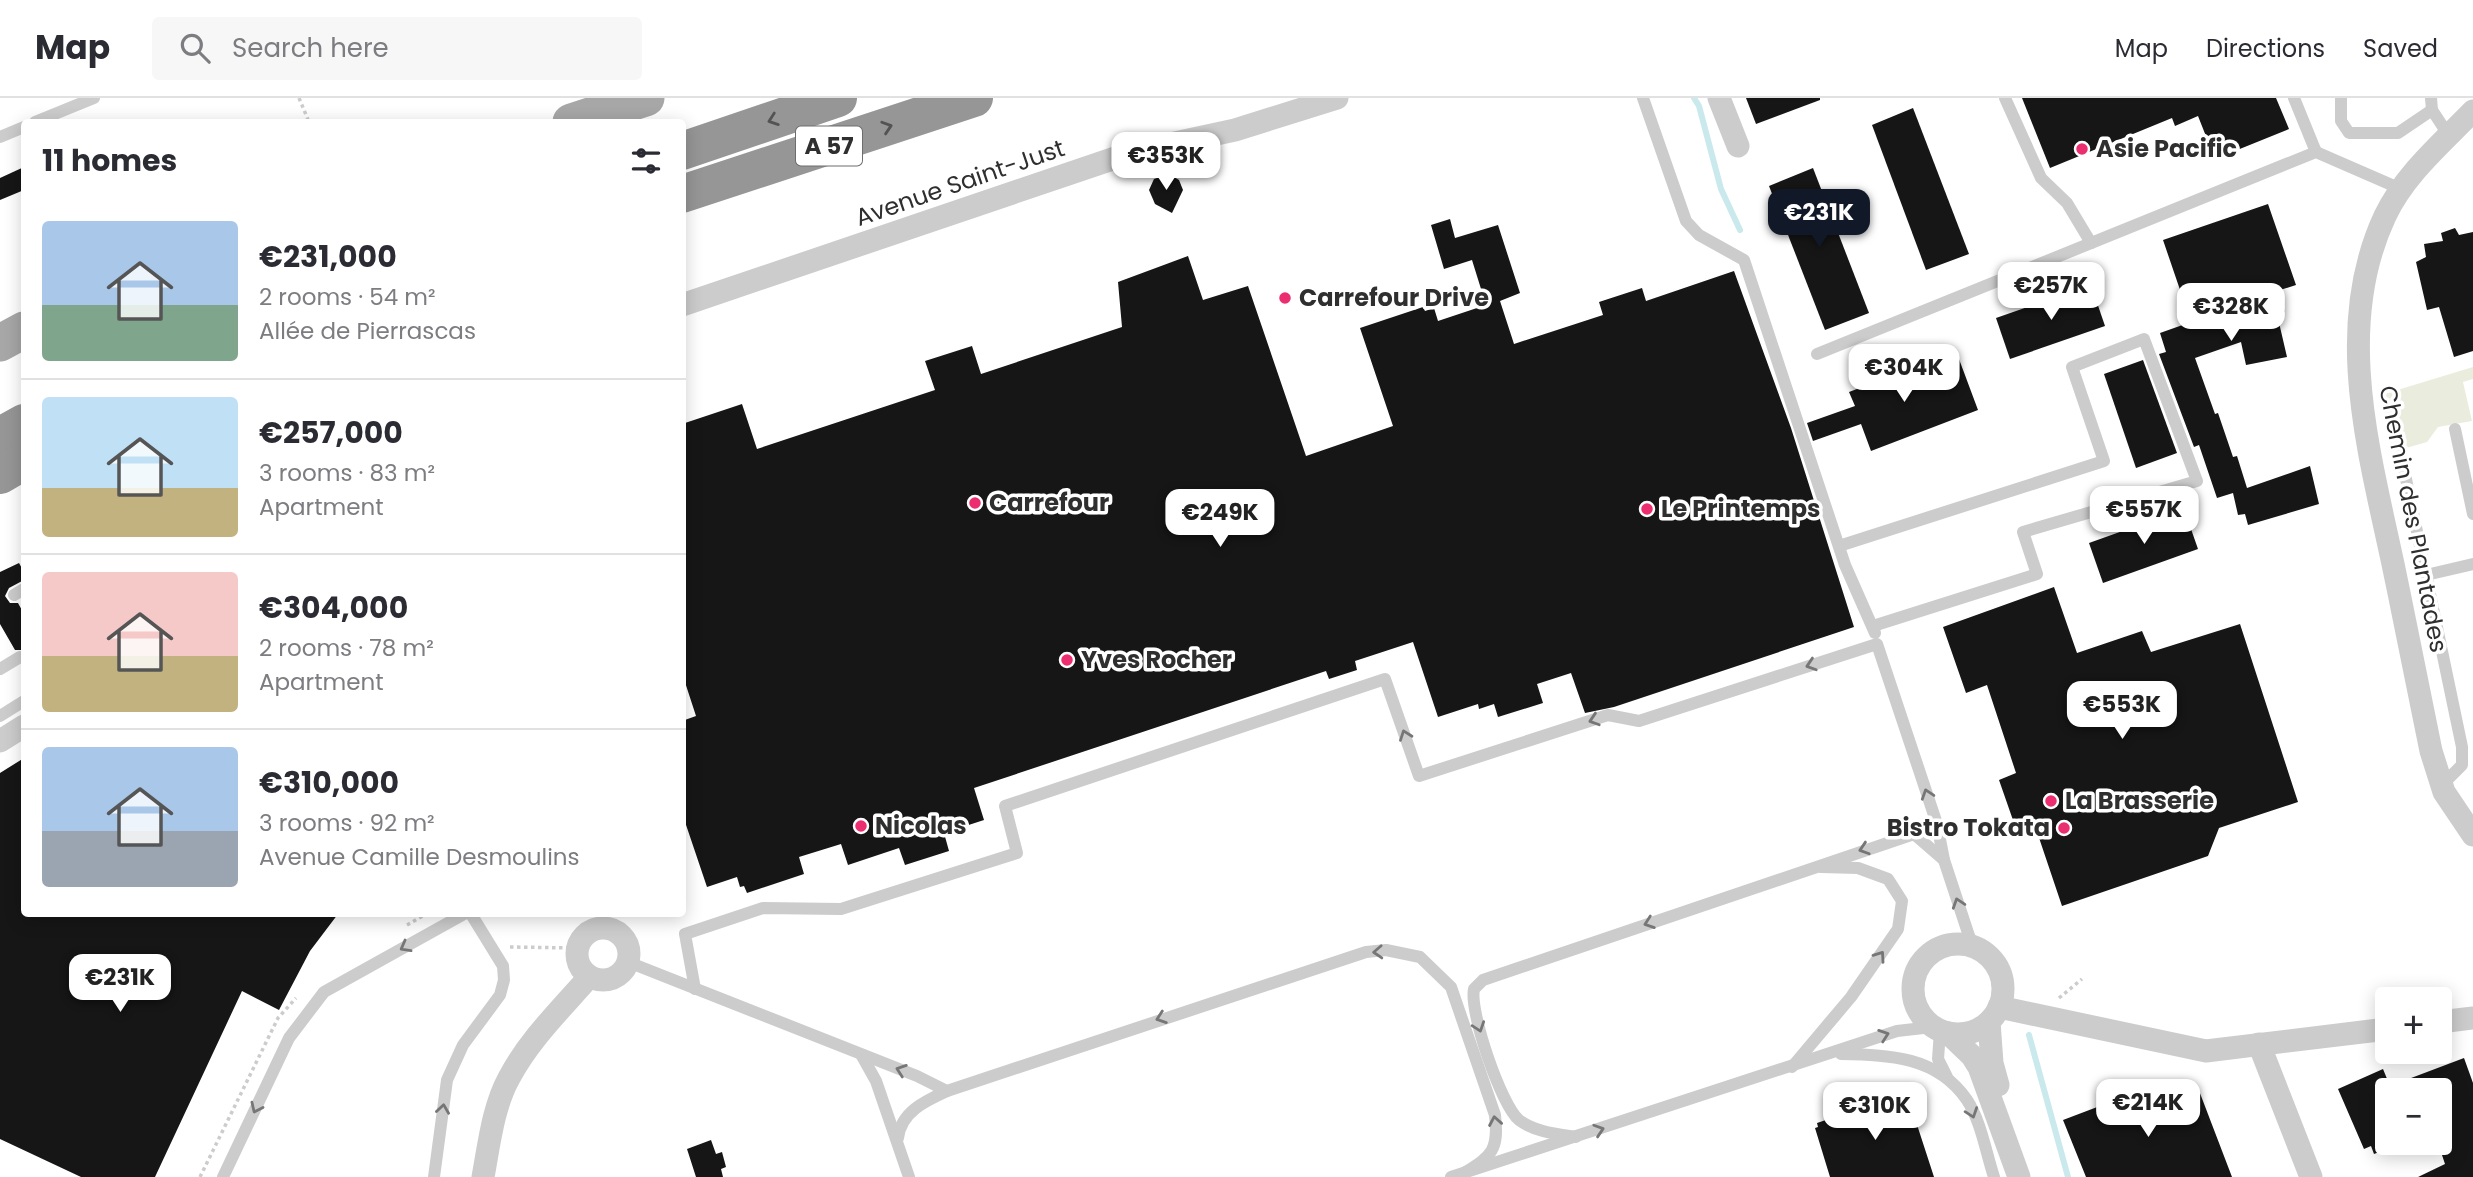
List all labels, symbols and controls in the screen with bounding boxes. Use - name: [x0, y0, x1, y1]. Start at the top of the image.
- search box: [152, 17, 642, 80]
- text: Map: [35, 24, 110, 71]
- icon: search: [176, 29, 214, 67]
- text: Search here: [232, 30, 389, 66]
- text: Map: [2115, 32, 2168, 65]
- text: Directions: [2206, 32, 2325, 65]
- text: Saved: [2363, 32, 2438, 65]
- one-way arrow: [768, 112, 780, 126]
- one-way arrow: [881, 121, 893, 135]
- road number: A 57: [796, 126, 862, 166]
- street label: Avenue Saint-Just: [851, 131, 1069, 234]
- pin: €353K: [1117, 132, 1215, 192]
- place label: Asie Pacific: [2096, 132, 2237, 165]
- text: 11 homes: [42, 139, 177, 182]
- text: €353K: [1127, 139, 1205, 171]
- marker: Asie Pacific: [2074, 141, 2090, 157]
- icon: filters: [627, 142, 665, 180]
- pin: €231K: [1770, 190, 1868, 249]
- text: €231K: [1784, 196, 1854, 228]
- text: €231,000: [259, 235, 397, 278]
- icon: home: [98, 249, 182, 333]
- pin: €257K: [2002, 262, 2100, 322]
- text: €257K: [2014, 269, 2088, 301]
- text: 2 rooms · 54 m²: [259, 281, 436, 313]
- place label: Carrefour Drive: [1299, 281, 1489, 314]
- pin: €328K: [2182, 284, 2280, 343]
- marker: Carrefour Drive: [1277, 290, 1293, 306]
- text: €328K: [2193, 290, 2269, 322]
- text: Allée de Pierrascas: [259, 315, 476, 347]
- pin: €304K: [1855, 344, 1953, 404]
- text: €304K: [1865, 351, 1943, 383]
- street label: Chemin des Plantades: [2371, 383, 2456, 655]
- text: €257,000: [259, 411, 403, 454]
- icon: home: [98, 425, 182, 509]
- text: 3 rooms · 83 m²: [259, 457, 435, 489]
- place label: Carrefour: [989, 486, 1109, 519]
- pin: €557K: [2095, 486, 2193, 546]
- pin: €249K: [1171, 490, 1269, 549]
- text: Apartment: [259, 491, 384, 523]
- place label: Le Printemps: [1661, 492, 1820, 525]
- text: €557K: [2106, 493, 2182, 525]
- marker: Carrefour: [967, 495, 983, 511]
- text: €249K: [1181, 496, 1259, 528]
- marker: Le Printemps: [1639, 501, 1655, 517]
- text: €304,000: [259, 586, 408, 629]
- icon: home: [98, 600, 182, 684]
- text: 2 rooms · 78 m²: [259, 632, 434, 664]
- place label: Yves Rocher: [1081, 643, 1232, 676]
- marker: Yves Rocher: [1059, 652, 1075, 668]
- one-way arrow: [1806, 657, 1818, 671]
- text: Apartment: [259, 666, 384, 698]
- pin: €553K: [2073, 682, 2171, 741]
- text: €553K: [2083, 688, 2161, 720]
- one-way arrow: [1588, 712, 1601, 726]
- one-way arrow: [1399, 729, 1413, 741]
- text: €310,000: [259, 761, 399, 804]
- icon: home: [98, 775, 182, 859]
- place label: La Brasserie: [2065, 784, 2214, 817]
- one-way arrow: [1921, 788, 1936, 800]
- marker: La Brasserie: [2043, 793, 2059, 809]
- text: 3 rooms · 92 m²: [259, 807, 435, 839]
- place label: Nicolas: [875, 809, 967, 842]
- place label: Bistro Tokata: [1887, 811, 2050, 844]
- marker: Nicolas: [853, 818, 869, 834]
- marker: Bistro Tokata: [2056, 820, 2072, 836]
- text: Avenue Camille Desmoulins: [259, 841, 580, 873]
- one-way arrow: [1858, 841, 1870, 856]
- one-way arrow: [1951, 897, 1966, 909]
- one-way arrow: [1643, 915, 1655, 929]
- one-way arrow: [400, 939, 412, 952]
- one-way arrow: [1372, 944, 1383, 959]
- one-way arrow: [1872, 951, 1884, 964]
- pin: €231K: [71, 954, 169, 1014]
- text: €231K: [85, 961, 155, 993]
- map controls: [2375, 987, 2452, 1155]
- button: +: [2375, 987, 2452, 1064]
- one-way arrow: [1155, 1010, 1167, 1024]
- one-way arrow: [1471, 1020, 1485, 1032]
- one-way arrow: [1878, 1029, 1890, 1043]
- one-way arrow: [895, 1064, 907, 1078]
- button: −: [2375, 1078, 2452, 1155]
- pin: €214K: [2099, 1080, 2197, 1139]
- pin: €310K: [1826, 1082, 1924, 1142]
- text: €214K: [2112, 1086, 2184, 1118]
- text: €310K: [1839, 1089, 1911, 1121]
- one-way arrow: [250, 1100, 264, 1113]
- one-way arrow: [436, 1104, 451, 1115]
- one-way arrow: [1964, 1106, 1978, 1118]
- one-way arrow: [1488, 1115, 1503, 1127]
- one-way arrow: [1592, 1124, 1604, 1138]

